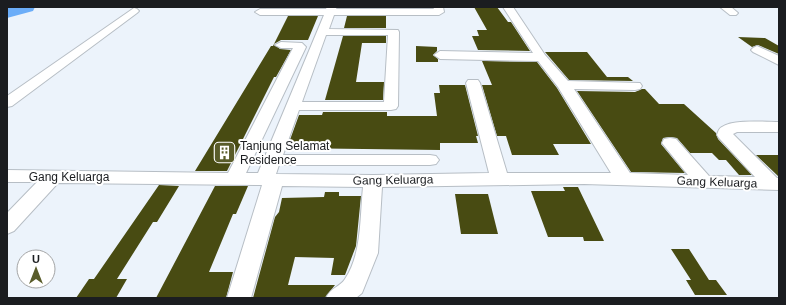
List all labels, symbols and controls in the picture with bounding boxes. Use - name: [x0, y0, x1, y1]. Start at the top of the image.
- place label: Tanjung Selamat Residence: [240, 139, 330, 167]
- building icon: Tanjung Selamat Residence: [212, 140, 238, 166]
- street label: Gang Keluarga: [29, 170, 110, 184]
- street label: Gang Keluarga: [353, 172, 434, 188]
- street label: Gang Keluarga: [676, 174, 758, 190]
- north arrow: [16, 249, 56, 289]
- text: U: [32, 253, 40, 265]

